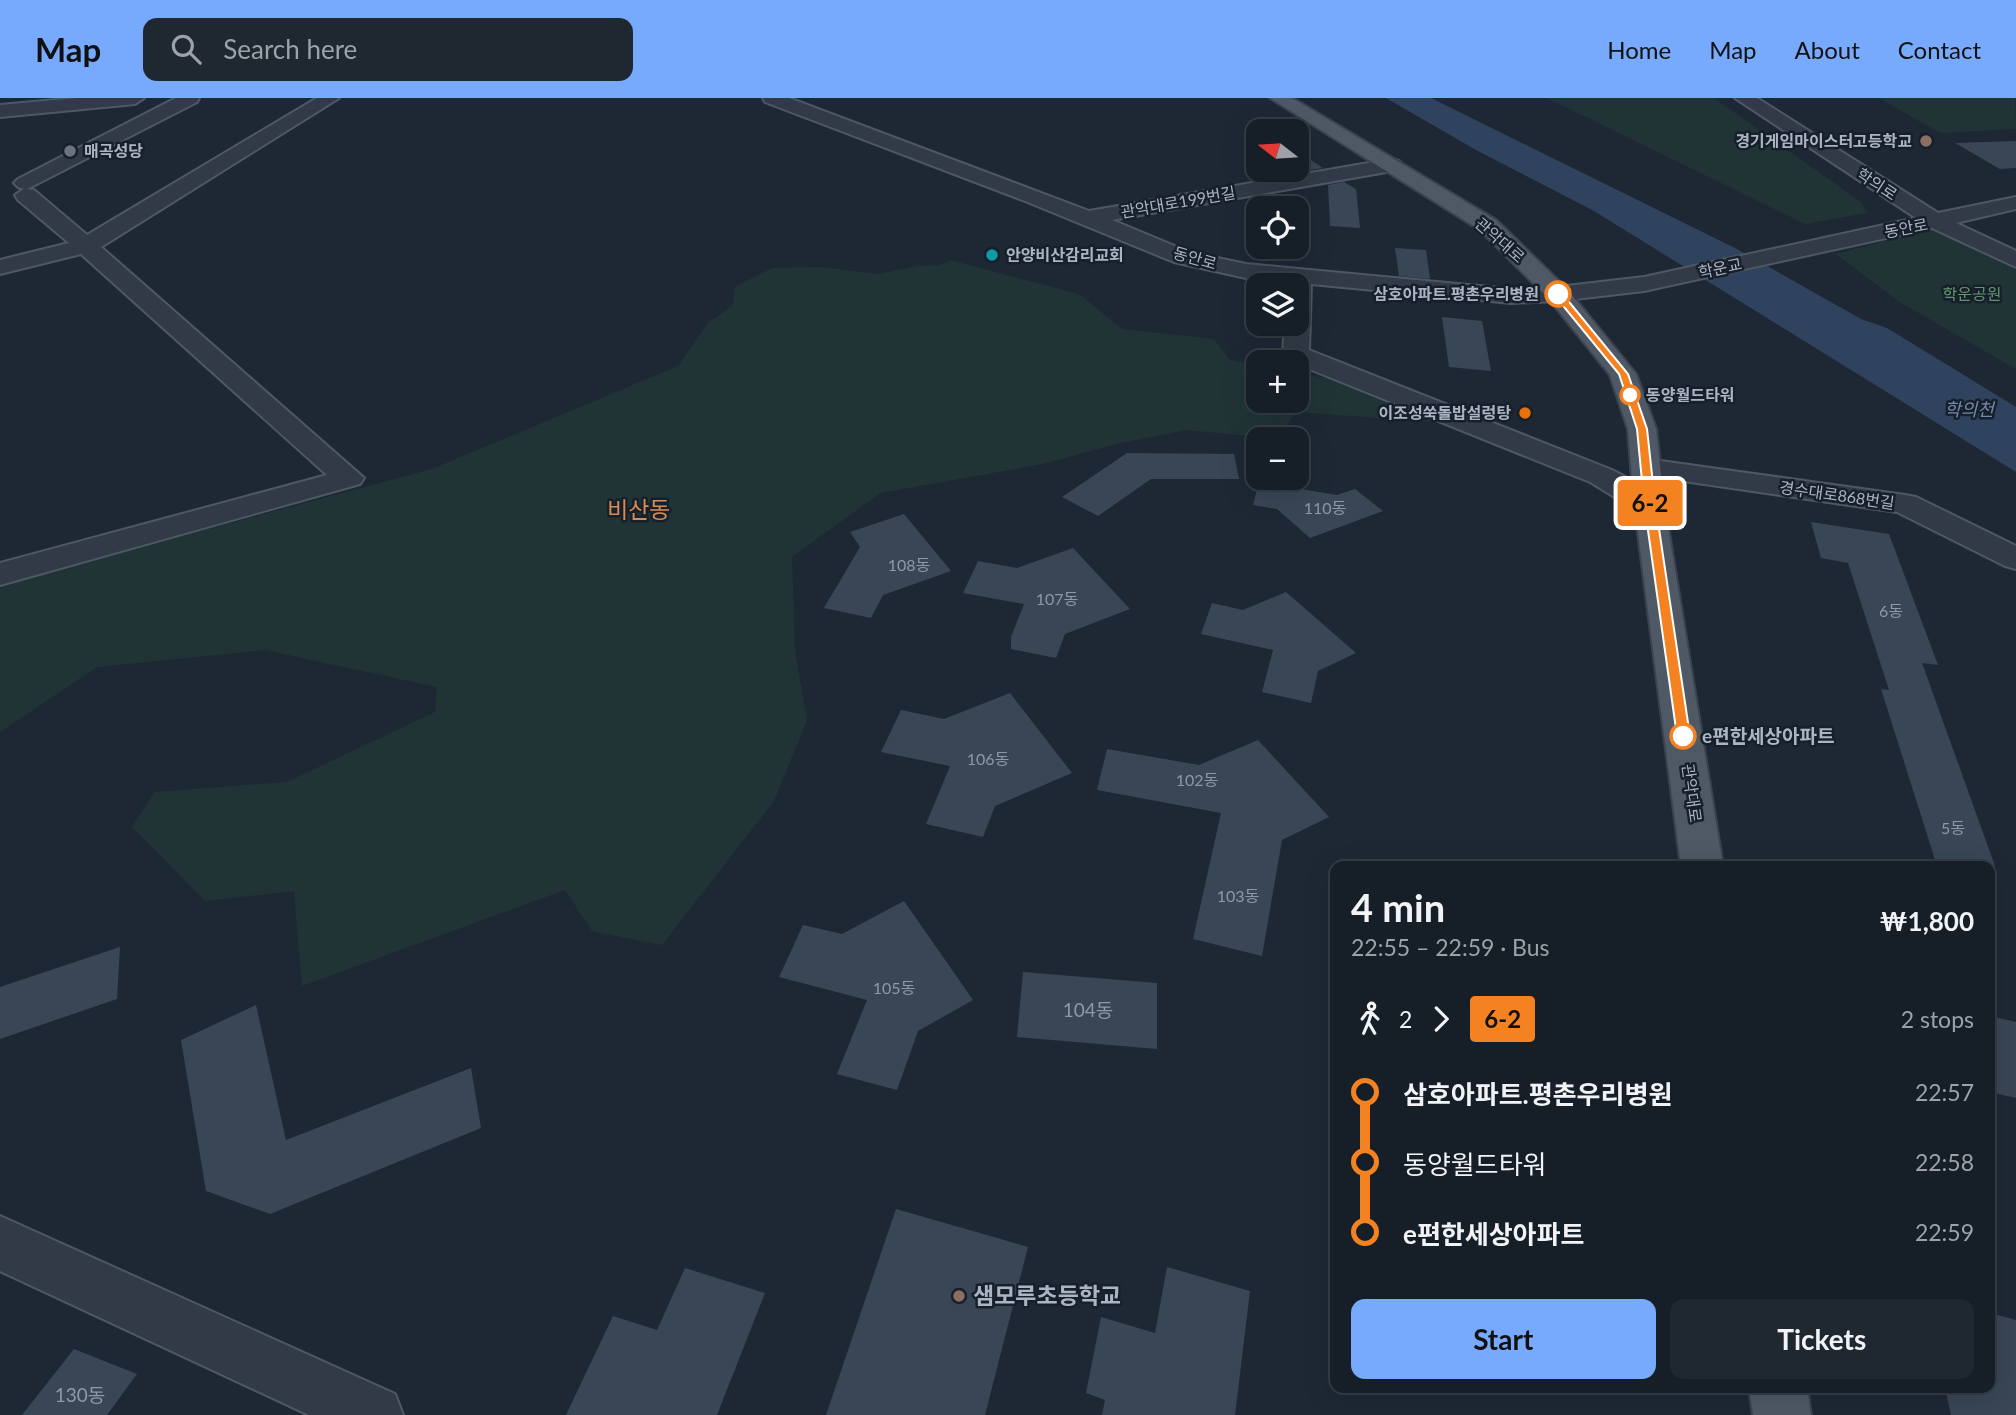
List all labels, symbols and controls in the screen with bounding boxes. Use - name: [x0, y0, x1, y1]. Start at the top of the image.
- search box: [143, 18, 633, 81]
- text: Map: [35, 29, 101, 69]
- icon: search: [167, 30, 205, 68]
- text: Search here: [223, 33, 357, 65]
- text: Home: [1607, 35, 1671, 64]
- text: Map: [1709, 35, 1757, 64]
- text: About: [1795, 35, 1860, 64]
- text: Contact: [1898, 35, 1981, 64]
- north arrow: [1246, 119, 1309, 182]
- map controls: [1246, 119, 1309, 490]
- place label: 경기게임마이스터고등학교: [1735, 131, 1912, 150]
- marker: 경기게임마이스터고등학교: [1918, 133, 1934, 149]
- place label: 매곡성당: [84, 141, 143, 160]
- marker: 매곡성당: [62, 143, 78, 159]
- street label: 학의로: [1854, 164, 1901, 204]
- street label: 관악대로199번길: [1119, 182, 1237, 221]
- button: locate: [1246, 196, 1309, 259]
- street label: 관악대로: [1472, 213, 1529, 266]
- street label: 동안로: [1882, 214, 1930, 241]
- street label: 동안로: [1171, 242, 1219, 273]
- place label: 안양비산감리교회: [1006, 245, 1124, 264]
- marker: 안양비산감리교회: [984, 247, 1000, 263]
- street label: 학운교: [1696, 254, 1743, 281]
- button: layers: [1246, 273, 1309, 336]
- marker: 삼호아파트.평촌우리병원: [1545, 281, 1571, 307]
- place label: 삼호아파트.평촌우리병원: [1373, 284, 1539, 303]
- park label: 학운공원: [1943, 284, 2001, 303]
- button: +: [1246, 350, 1309, 413]
- marker: 동양월드타워: [1620, 385, 1640, 405]
- place label: 동양월드타워: [1646, 385, 1734, 404]
- water label: 학의천: [1944, 398, 1996, 420]
- place label: 이조성쑥돌밥설렁탕: [1379, 403, 1511, 422]
- marker: 이조성쑥돌밥설렁탕: [1517, 405, 1533, 421]
- button: −: [1246, 427, 1309, 490]
- street label: 경수대로868번길: [1778, 477, 1896, 512]
- line badge: 6-2: [1610, 480, 1690, 526]
- text: 6-2: [1632, 488, 1668, 517]
- district label: 비산동: [607, 495, 671, 523]
- house number: 110동: [1304, 498, 1347, 517]
- house number: 108동: [888, 555, 931, 574]
- house number: 107동: [1036, 589, 1079, 608]
- house number: 6동: [1879, 601, 1903, 620]
- marker: e편한세상아파트: [1670, 723, 1696, 749]
- place label: e편한세상아파트: [1702, 724, 1835, 747]
- house number: 106동: [967, 749, 1010, 768]
- street label: 관악대로: [1679, 762, 1706, 824]
- house number: 102동: [1176, 770, 1219, 789]
- house number: 5동: [1941, 818, 1965, 837]
- text: 4 min: [1351, 884, 1445, 930]
- house number: 103동: [1217, 886, 1260, 905]
- text: ₩1,800: [1880, 905, 1974, 937]
- text: 22:55 – 22:59 · Bus: [1351, 933, 1550, 961]
- house number: 105동: [873, 978, 916, 997]
- house number: 104동: [1063, 998, 1113, 1021]
- icon: walk: [1351, 1000, 1389, 1038]
- icon: forward: [1422, 1000, 1460, 1038]
- text: 6-2: [1484, 1004, 1521, 1033]
- text: 2: [1399, 1005, 1412, 1033]
- text: 2 stops: [1901, 1005, 1974, 1033]
- text: 삼호아파트.평촌우리병원: [1403, 1078, 1672, 1110]
- text: 22:57: [1915, 1078, 1974, 1106]
- text: 동양월드타워: [1403, 1148, 1547, 1180]
- text: 22:58: [1915, 1148, 1974, 1176]
- text: e편한세상아파트: [1403, 1218, 1584, 1250]
- text: 22:59: [1915, 1218, 1974, 1246]
- place label: 샘모루초등학교: [973, 1281, 1121, 1309]
- marker: 샘모루초등학교: [951, 1288, 967, 1304]
- button: Start: [1351, 1299, 1656, 1379]
- button: Tickets: [1670, 1299, 1974, 1379]
- house number: 130동: [55, 1383, 105, 1406]

